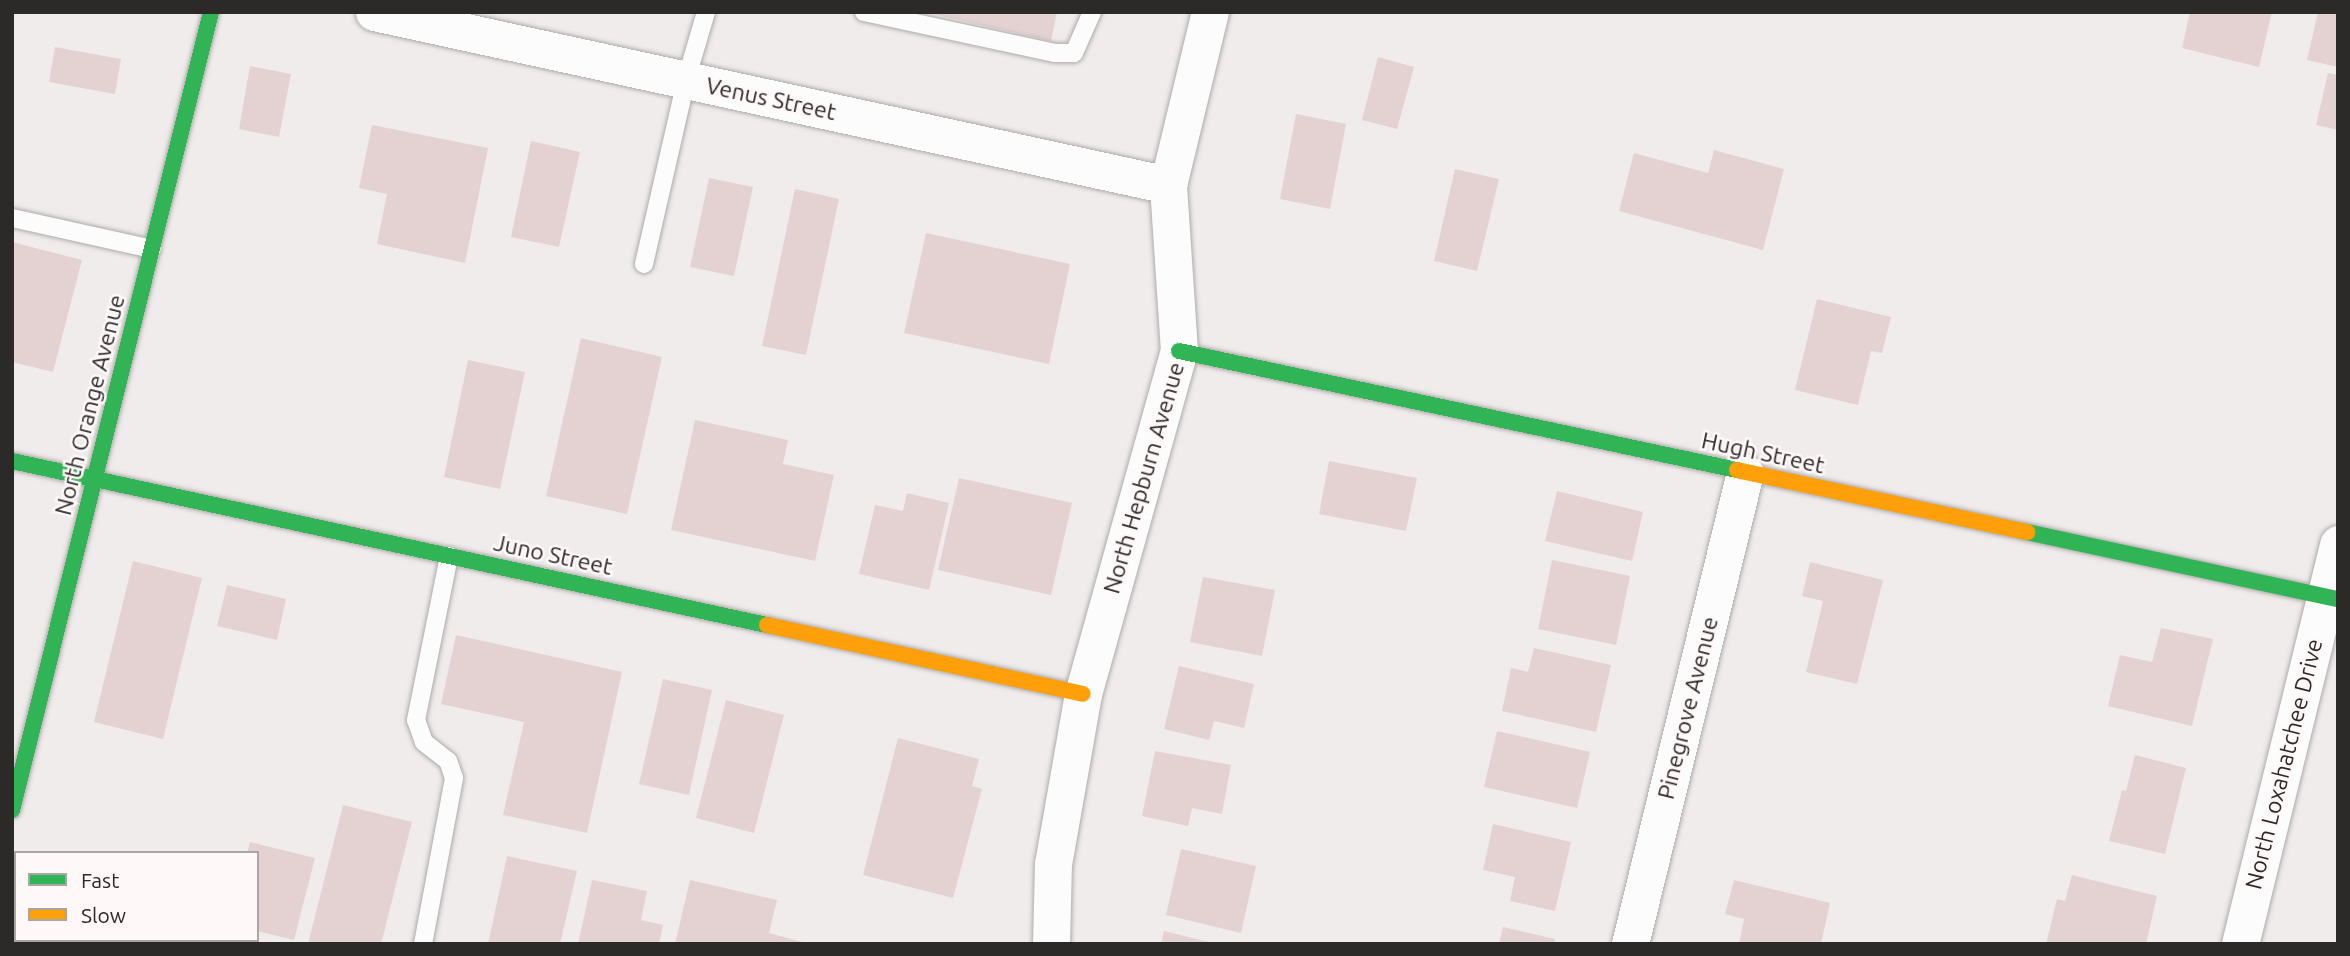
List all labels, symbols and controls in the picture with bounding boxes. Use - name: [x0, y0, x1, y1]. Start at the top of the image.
- street label: Venus Street: [703, 72, 839, 126]
- street label: North Orange Avenue: [49, 292, 131, 518]
- street label: North Hepburn Avenue: [1098, 359, 1190, 597]
- street label: Hugh Street: [1699, 427, 1827, 479]
- street label: Juno Street: [491, 529, 615, 581]
- street label: Pinegrove Avenue: [1652, 614, 1724, 802]
- street label: North Loxahatchee Drive: [2240, 636, 2328, 892]
- legend: [14, 851, 259, 942]
- text: Fast: [81, 868, 119, 892]
- text: Slow: [81, 903, 126, 927]

